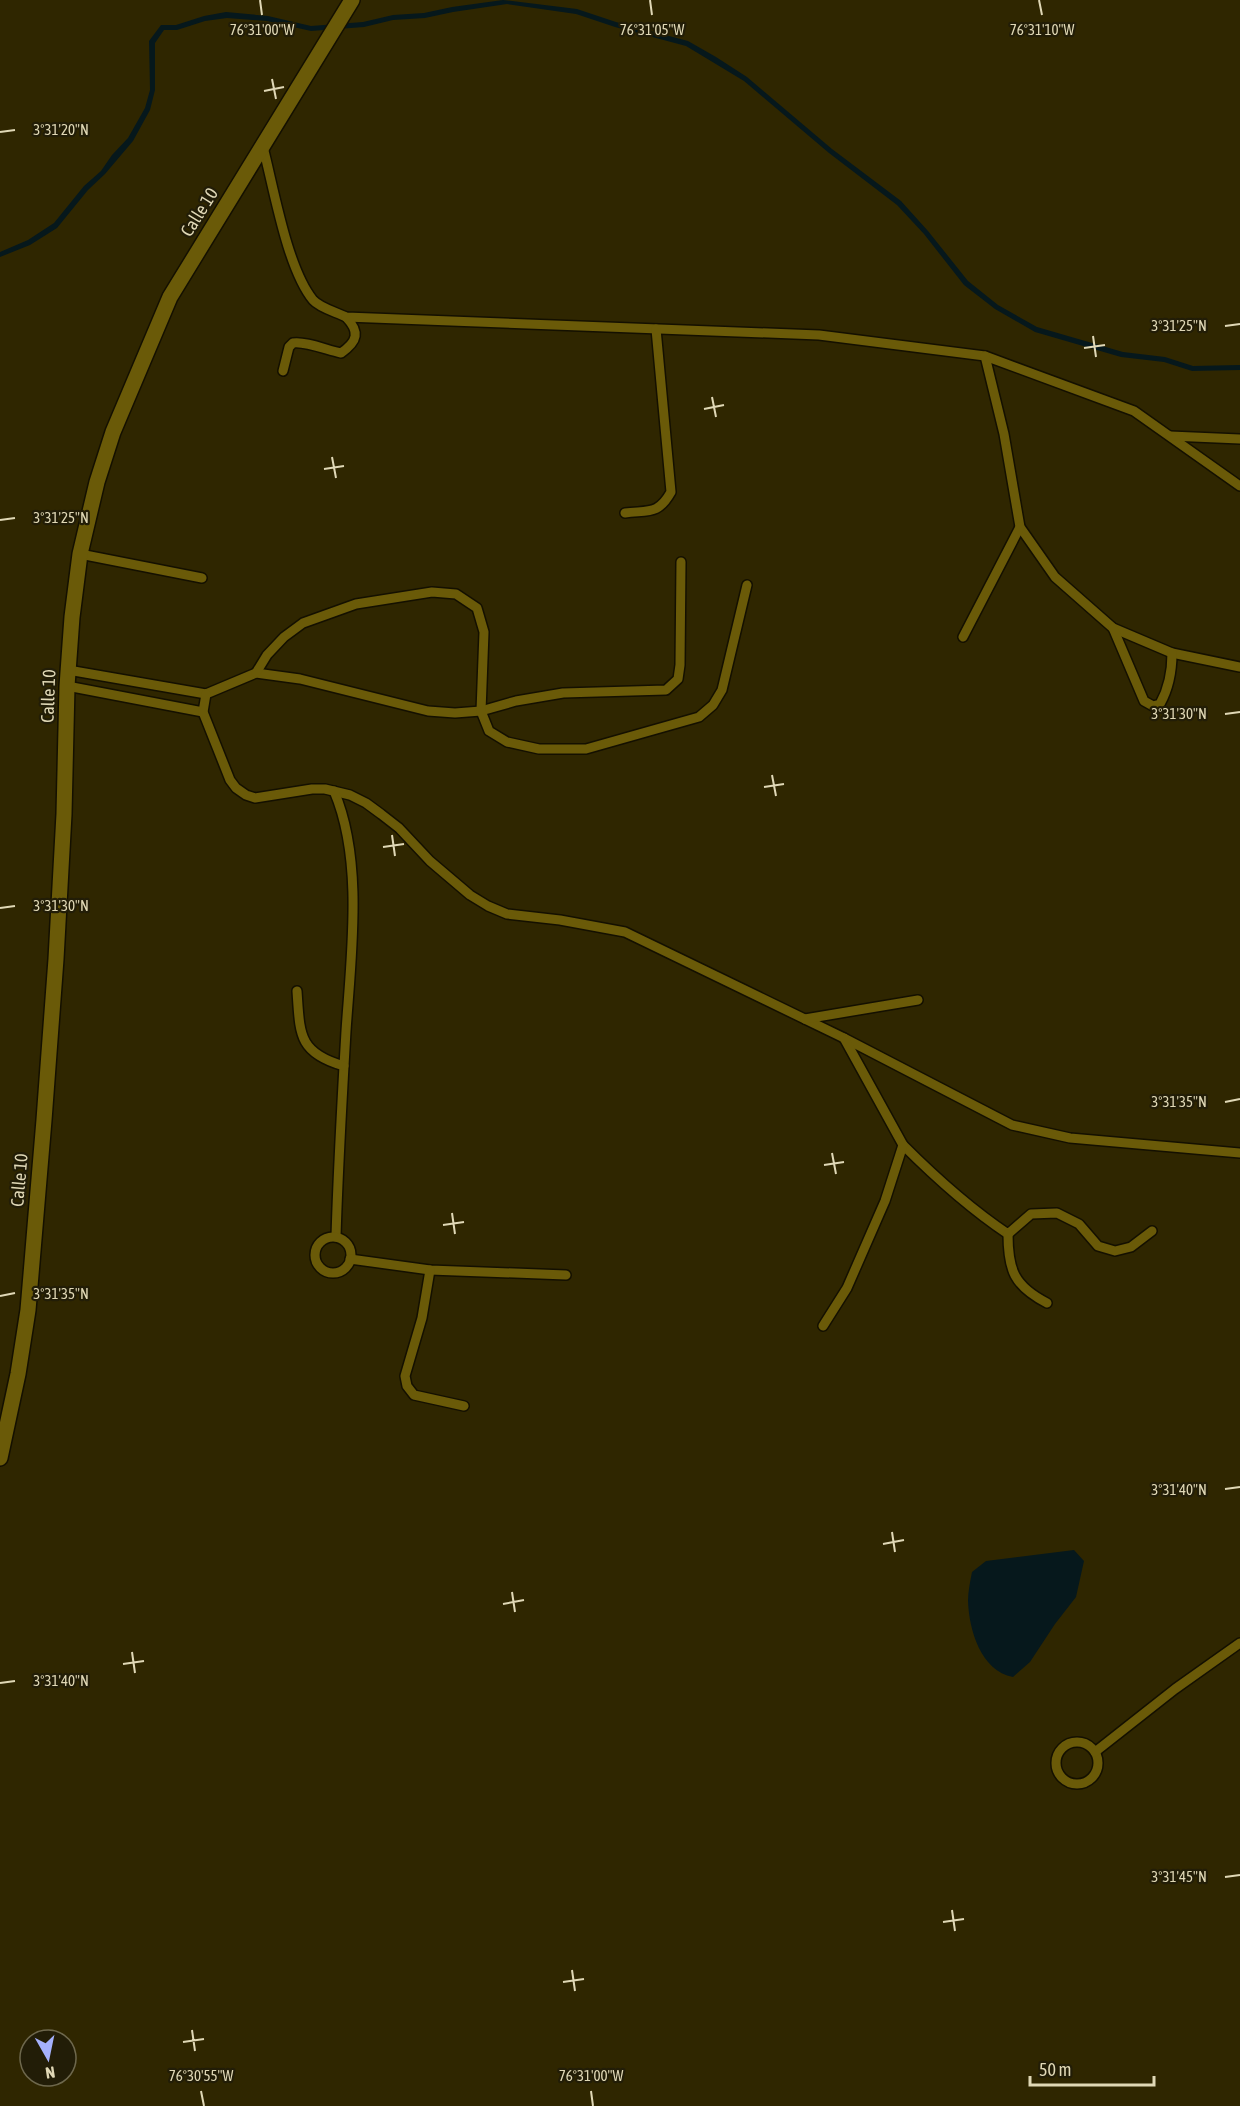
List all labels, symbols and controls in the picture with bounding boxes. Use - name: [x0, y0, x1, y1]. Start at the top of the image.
- text: 76°31'00"W: [230, 21, 294, 38]
- text: 76°31'05"W: [620, 21, 684, 38]
- text: 76°31'10"W: [1010, 21, 1074, 38]
- text: 3°31'20"N: [33, 121, 89, 138]
- street label: Calle 10: [176, 184, 222, 240]
- text: 3°31'25"N: [1151, 317, 1207, 334]
- text: 3°31'25"N: [33, 509, 89, 526]
- street label: Calle 10: [37, 669, 59, 723]
- text: 3°31'30"N: [1151, 705, 1207, 722]
- text: 3°31'30"N: [33, 897, 89, 914]
- text: 3°31'35"N: [1151, 1093, 1207, 1110]
- street label: Calle 10: [6, 1152, 32, 1208]
- text: 3°31'35"N: [33, 1285, 89, 1302]
- text: 3°31'40"N: [1151, 1481, 1207, 1498]
- text: 3°31'40"N: [33, 1672, 89, 1689]
- text: 3°31'45"N: [1151, 1868, 1207, 1885]
- north arrow: [18, 2028, 78, 2088]
- scale bar: [1030, 2049, 1154, 2087]
- text: 50 m: [1039, 2059, 1071, 2080]
- text: N: [44, 2063, 56, 2082]
- text: 76°30'55"W: [169, 2067, 233, 2084]
- text: 76°31'00"W: [559, 2067, 623, 2084]

